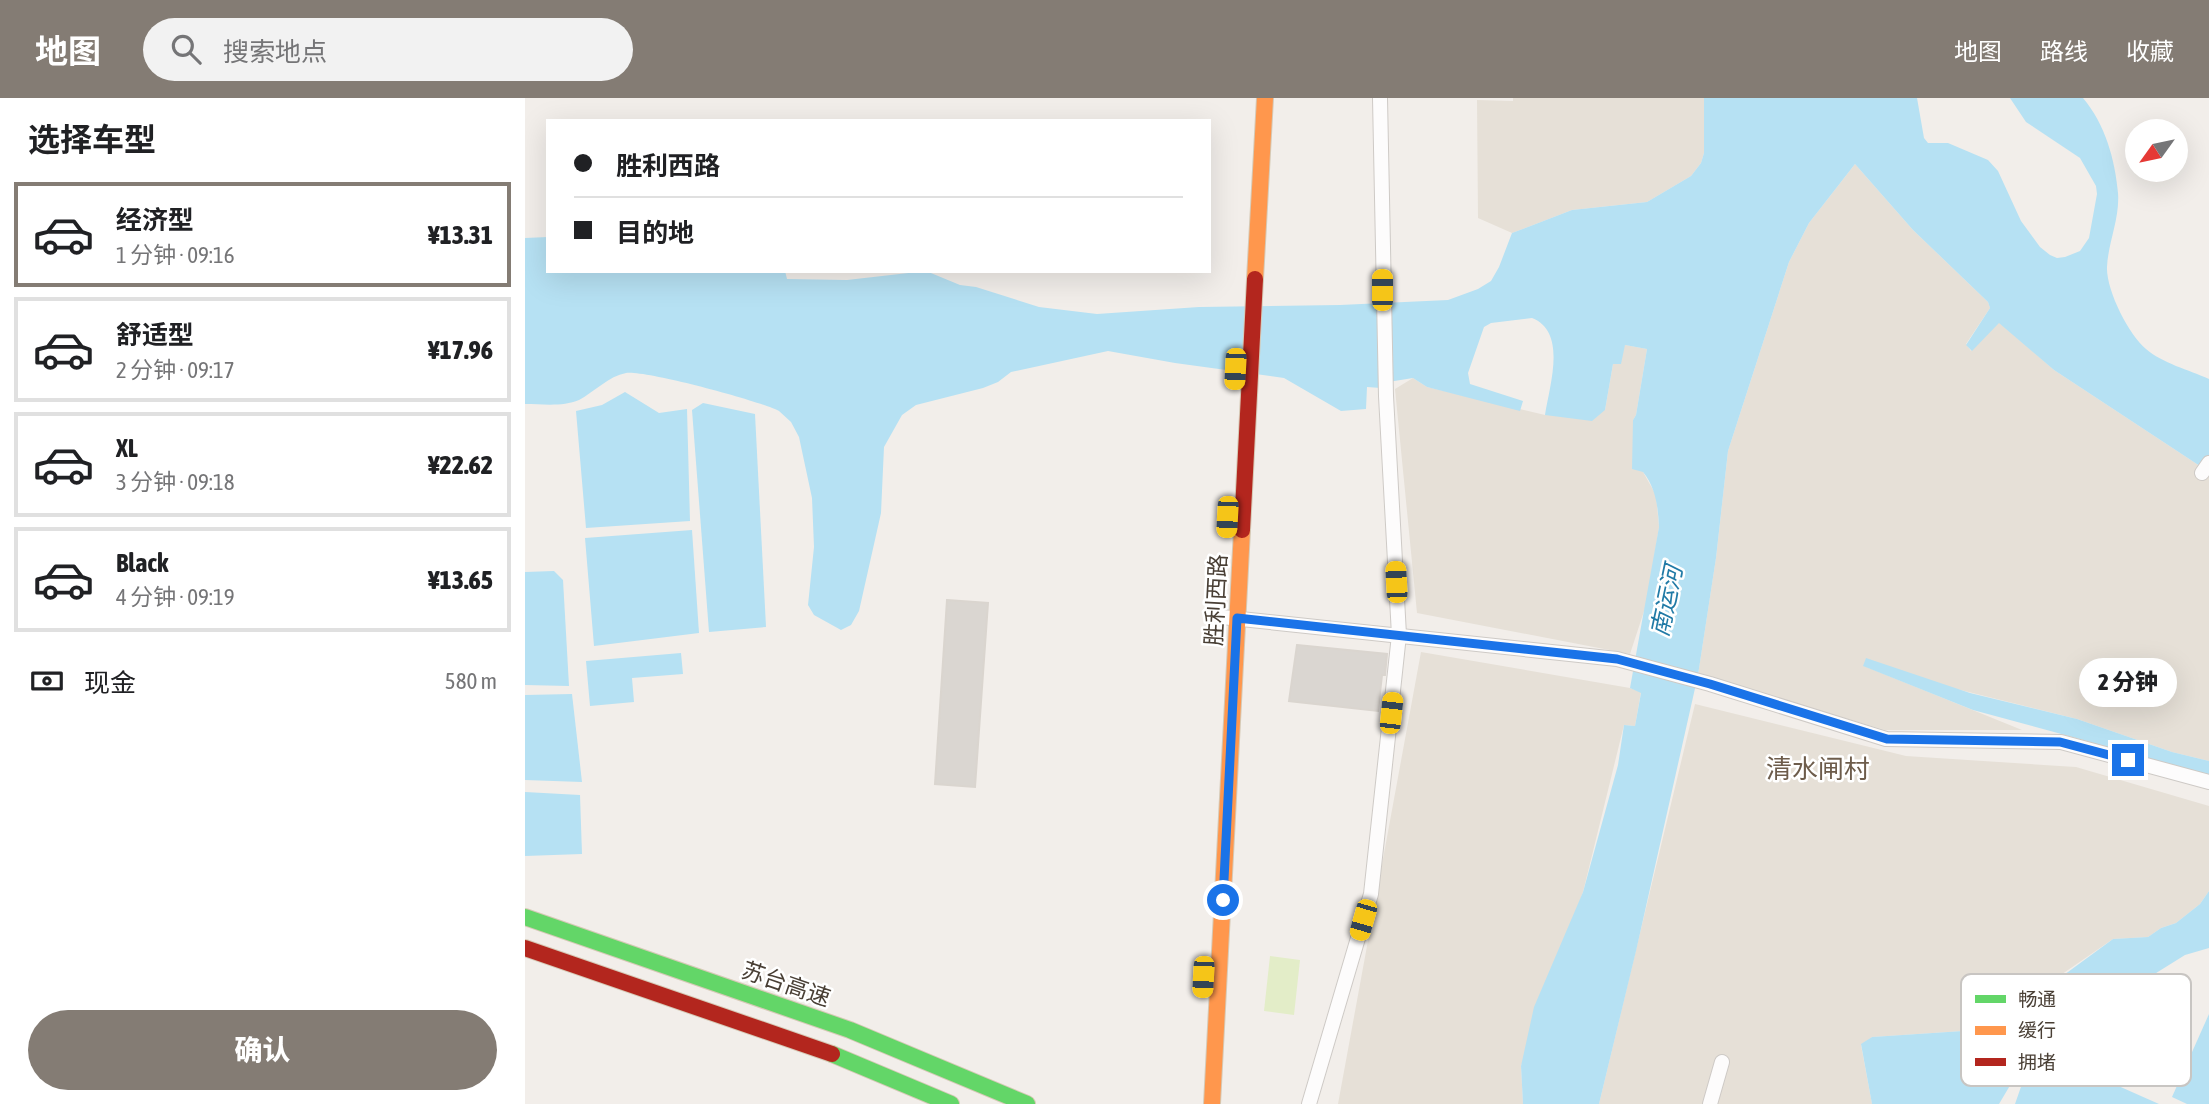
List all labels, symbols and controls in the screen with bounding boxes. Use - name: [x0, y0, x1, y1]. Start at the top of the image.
- search box: [143, 18, 633, 81]
- icon: search: [167, 30, 205, 68]
- text: 地图: [35, 32, 101, 70]
- text: 搜索地点: [223, 37, 327, 67]
- text: 地图: [1954, 38, 2002, 65]
- text: 路线: [2040, 38, 2088, 65]
- text: 收藏: [2126, 38, 2174, 65]
- north arrow: [2125, 119, 2187, 182]
- map controls: [2125, 119, 2188, 182]
- text: 选择车型: [28, 121, 156, 158]
- text: 胜利西路: [616, 151, 720, 181]
- icon: car: [32, 203, 95, 266]
- text: 经济型: [116, 205, 194, 235]
- text: 目的地: [616, 218, 694, 248]
- text: ¥13.31: [428, 220, 493, 250]
- text: 1 分钟 · 09:16: [116, 242, 235, 268]
- car: [1372, 269, 1393, 311]
- icon: car: [32, 318, 95, 381]
- text: 舒适型: [116, 320, 194, 350]
- text: ¥17.96: [428, 335, 493, 365]
- car: [1224, 347, 1247, 391]
- text: 2 分钟 · 09:17: [116, 357, 235, 383]
- icon: car: [32, 433, 95, 496]
- text: XL: [116, 433, 138, 463]
- text: ¥22.62: [428, 450, 493, 480]
- text: 3 分钟 · 09:18: [116, 469, 235, 495]
- car: [1216, 495, 1239, 539]
- icon: car: [32, 548, 95, 611]
- text: Black: [116, 548, 168, 578]
- street label: 胜利西路: [1201, 553, 1231, 647]
- water label: 南运河: [1646, 559, 1688, 639]
- car: [1385, 560, 1408, 604]
- text: ¥13.65: [428, 565, 493, 595]
- text: 4 分钟 · 09:19: [116, 584, 235, 610]
- callout: 2 分钟: [2079, 658, 2177, 708]
- icon: cash: [28, 662, 66, 700]
- text: 现金: [84, 668, 136, 698]
- text: 580 m: [445, 668, 497, 694]
- text: 2 分钟: [2098, 669, 2158, 695]
- car: [1379, 691, 1404, 735]
- route end: [2112, 744, 2144, 776]
- district label: 清水闸村: [1766, 754, 1870, 784]
- route start: [1207, 884, 1239, 916]
- car: [1348, 897, 1379, 943]
- car: [1192, 955, 1215, 999]
- street label: 苏台高速: [738, 957, 834, 1011]
- legend: [1961, 974, 2191, 1086]
- text: 畅通: [2018, 988, 2056, 1010]
- button: 确认: [28, 1010, 497, 1090]
- text: 缓行: [2018, 1019, 2056, 1041]
- text: 拥堵: [2018, 1051, 2056, 1073]

